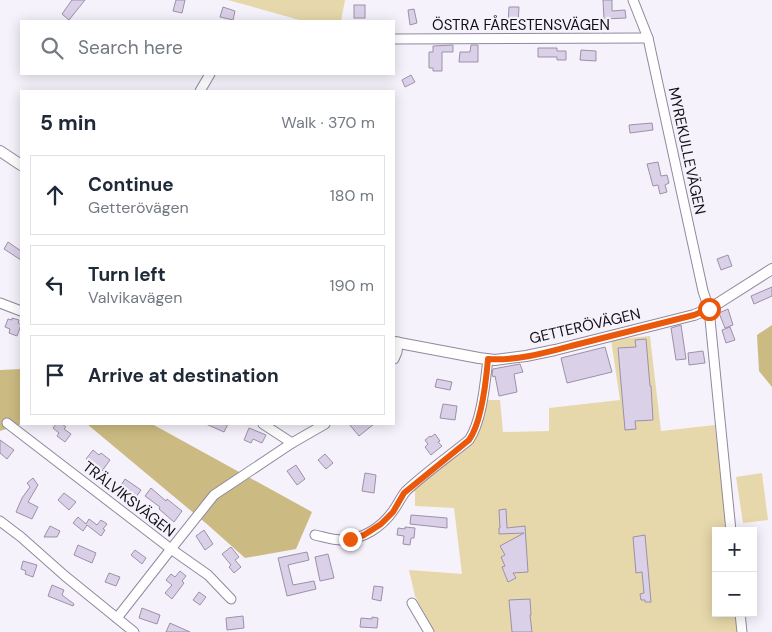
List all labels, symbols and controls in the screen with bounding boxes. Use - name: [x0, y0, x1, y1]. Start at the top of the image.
- street label: ÖSTRA FÅRESTENSVÄGEN: [432, 15, 610, 35]
- search box: [20, 20, 395, 75]
- icon: search: [38, 34, 66, 62]
- text: Search here: [78, 35, 183, 60]
- street label: MYREKULLEVÄGEN: [664, 85, 710, 217]
- text: 5 min: [40, 109, 96, 137]
- text: Walk · 370 m: [281, 112, 375, 133]
- text: Continue: [88, 172, 174, 197]
- icon: ahead: [41, 181, 69, 209]
- text: 180 m: [330, 185, 374, 206]
- text: Getterövägen: [88, 197, 189, 218]
- text: Turn left: [88, 262, 166, 287]
- icon: left: [41, 271, 69, 299]
- text: 190 m: [330, 275, 374, 296]
- text: Valvikavägen: [88, 287, 182, 308]
- route start: [698, 298, 721, 321]
- street label: GETTERÖVÄGEN: [527, 303, 643, 349]
- icon: arrive: [41, 361, 69, 389]
- text: Arrive at destination: [88, 363, 279, 388]
- street label: TRÄLVIKSVÄGEN: [79, 457, 179, 541]
- map controls: [712, 527, 757, 617]
- button: +: [712, 527, 757, 572]
- route end: [339, 528, 362, 551]
- button: −: [712, 572, 757, 617]

